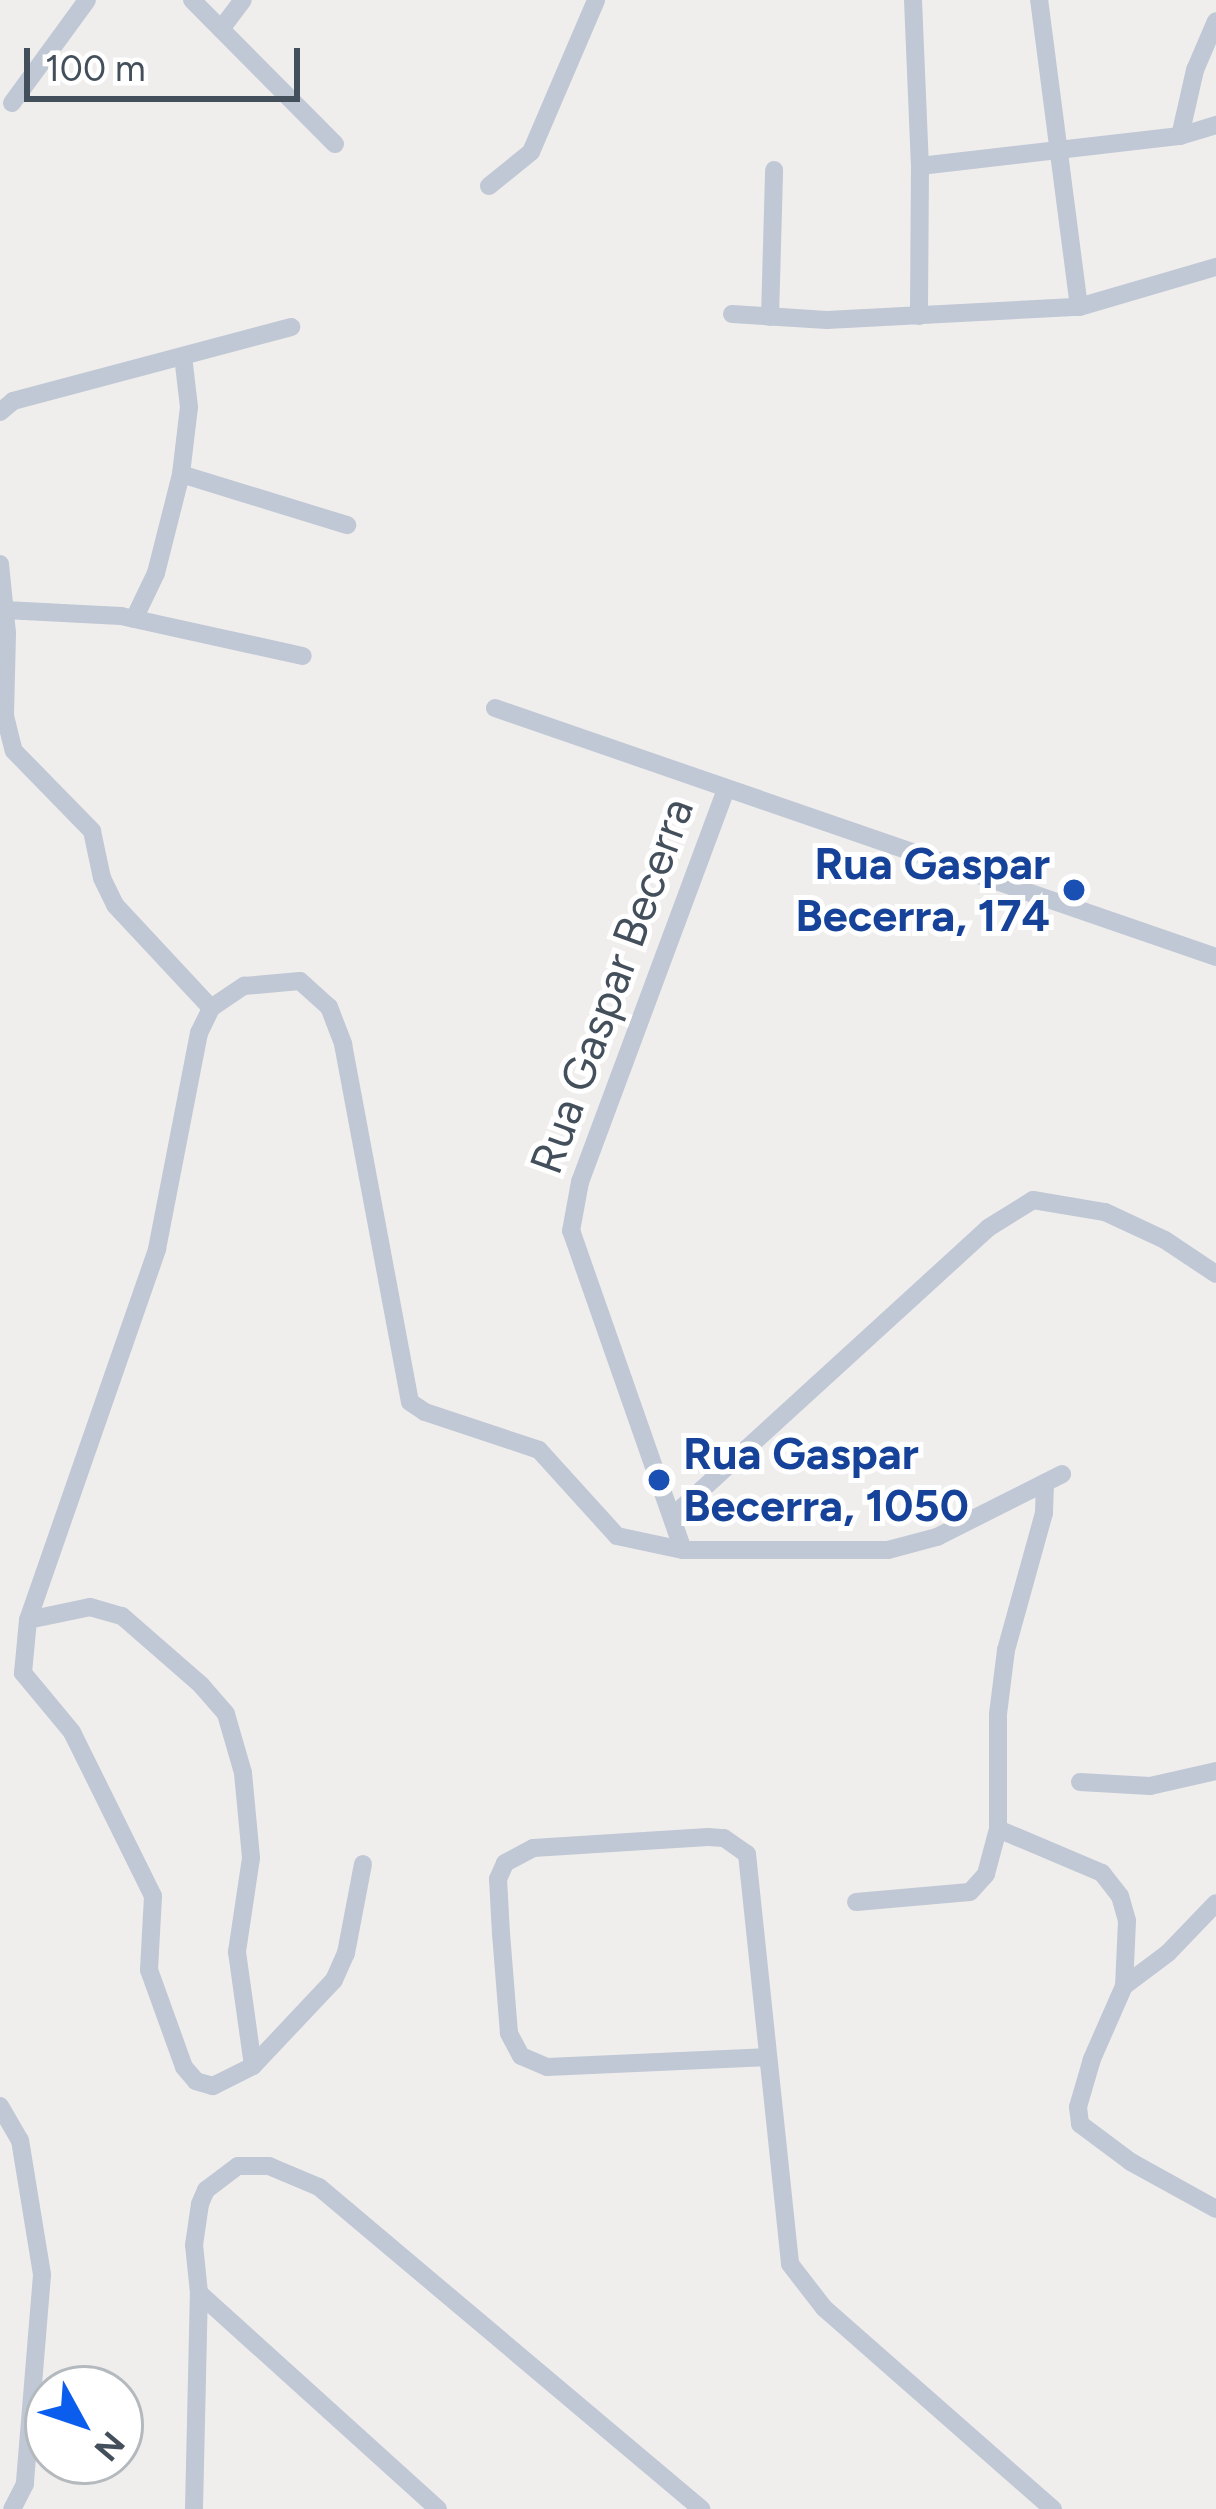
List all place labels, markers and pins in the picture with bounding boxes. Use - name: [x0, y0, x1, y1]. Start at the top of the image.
- place label: Rua Gaspar Becerra, 174: [795, 837, 1050, 943]
- marker: Rua Gaspar Becerra, 174: [1061, 877, 1087, 903]
- place label: Rua Gaspar Becerra, 1050: [683, 1427, 969, 1533]
- marker: Rua Gaspar Becerra, 1050: [646, 1467, 672, 1493]

